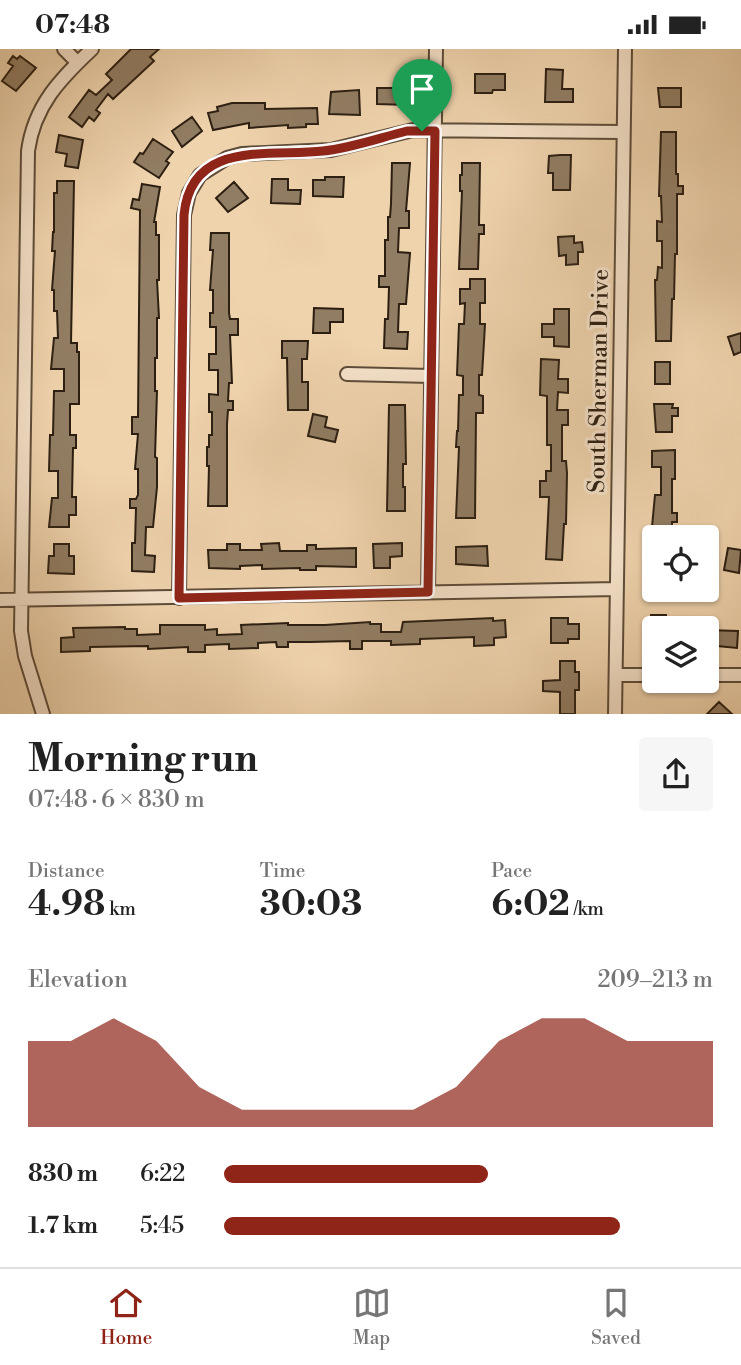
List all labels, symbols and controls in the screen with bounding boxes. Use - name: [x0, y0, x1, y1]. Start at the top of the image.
- text: 07:48: [35, 9, 110, 41]
- pin: [392, 59, 452, 131]
- icon: arrive: [403, 70, 441, 108]
- street label: South Sherman Drive: [583, 269, 615, 493]
- map controls: [642, 525, 719, 693]
- button: locate: [642, 525, 719, 602]
- button: layers: [642, 616, 719, 693]
- text: Morning run: [28, 736, 258, 783]
- button: share: [639, 737, 713, 811]
- text: 07:48 · 6 × 830 m: [28, 786, 205, 814]
- text: Distance: [28, 859, 105, 883]
- text: Time: [260, 859, 305, 883]
- text: Pace: [491, 859, 532, 883]
- text: 4.98: [28, 883, 105, 926]
- text: 30:03: [260, 883, 362, 926]
- text: 6:02: [491, 883, 570, 926]
- text: km: [105, 897, 136, 921]
- text: /km: [570, 897, 604, 921]
- text: Elevation: [28, 966, 128, 994]
- text: 209–213 m: [597, 966, 713, 994]
- text: 830 m: [28, 1160, 98, 1188]
- text: 6:22: [140, 1160, 185, 1188]
- text: 1.7 km: [28, 1212, 98, 1240]
- text: 5:45: [140, 1212, 184, 1240]
- tab: Home: [100, 1284, 152, 1350]
- tab: Map: [353, 1284, 391, 1350]
- tab: Saved: [591, 1284, 641, 1350]

